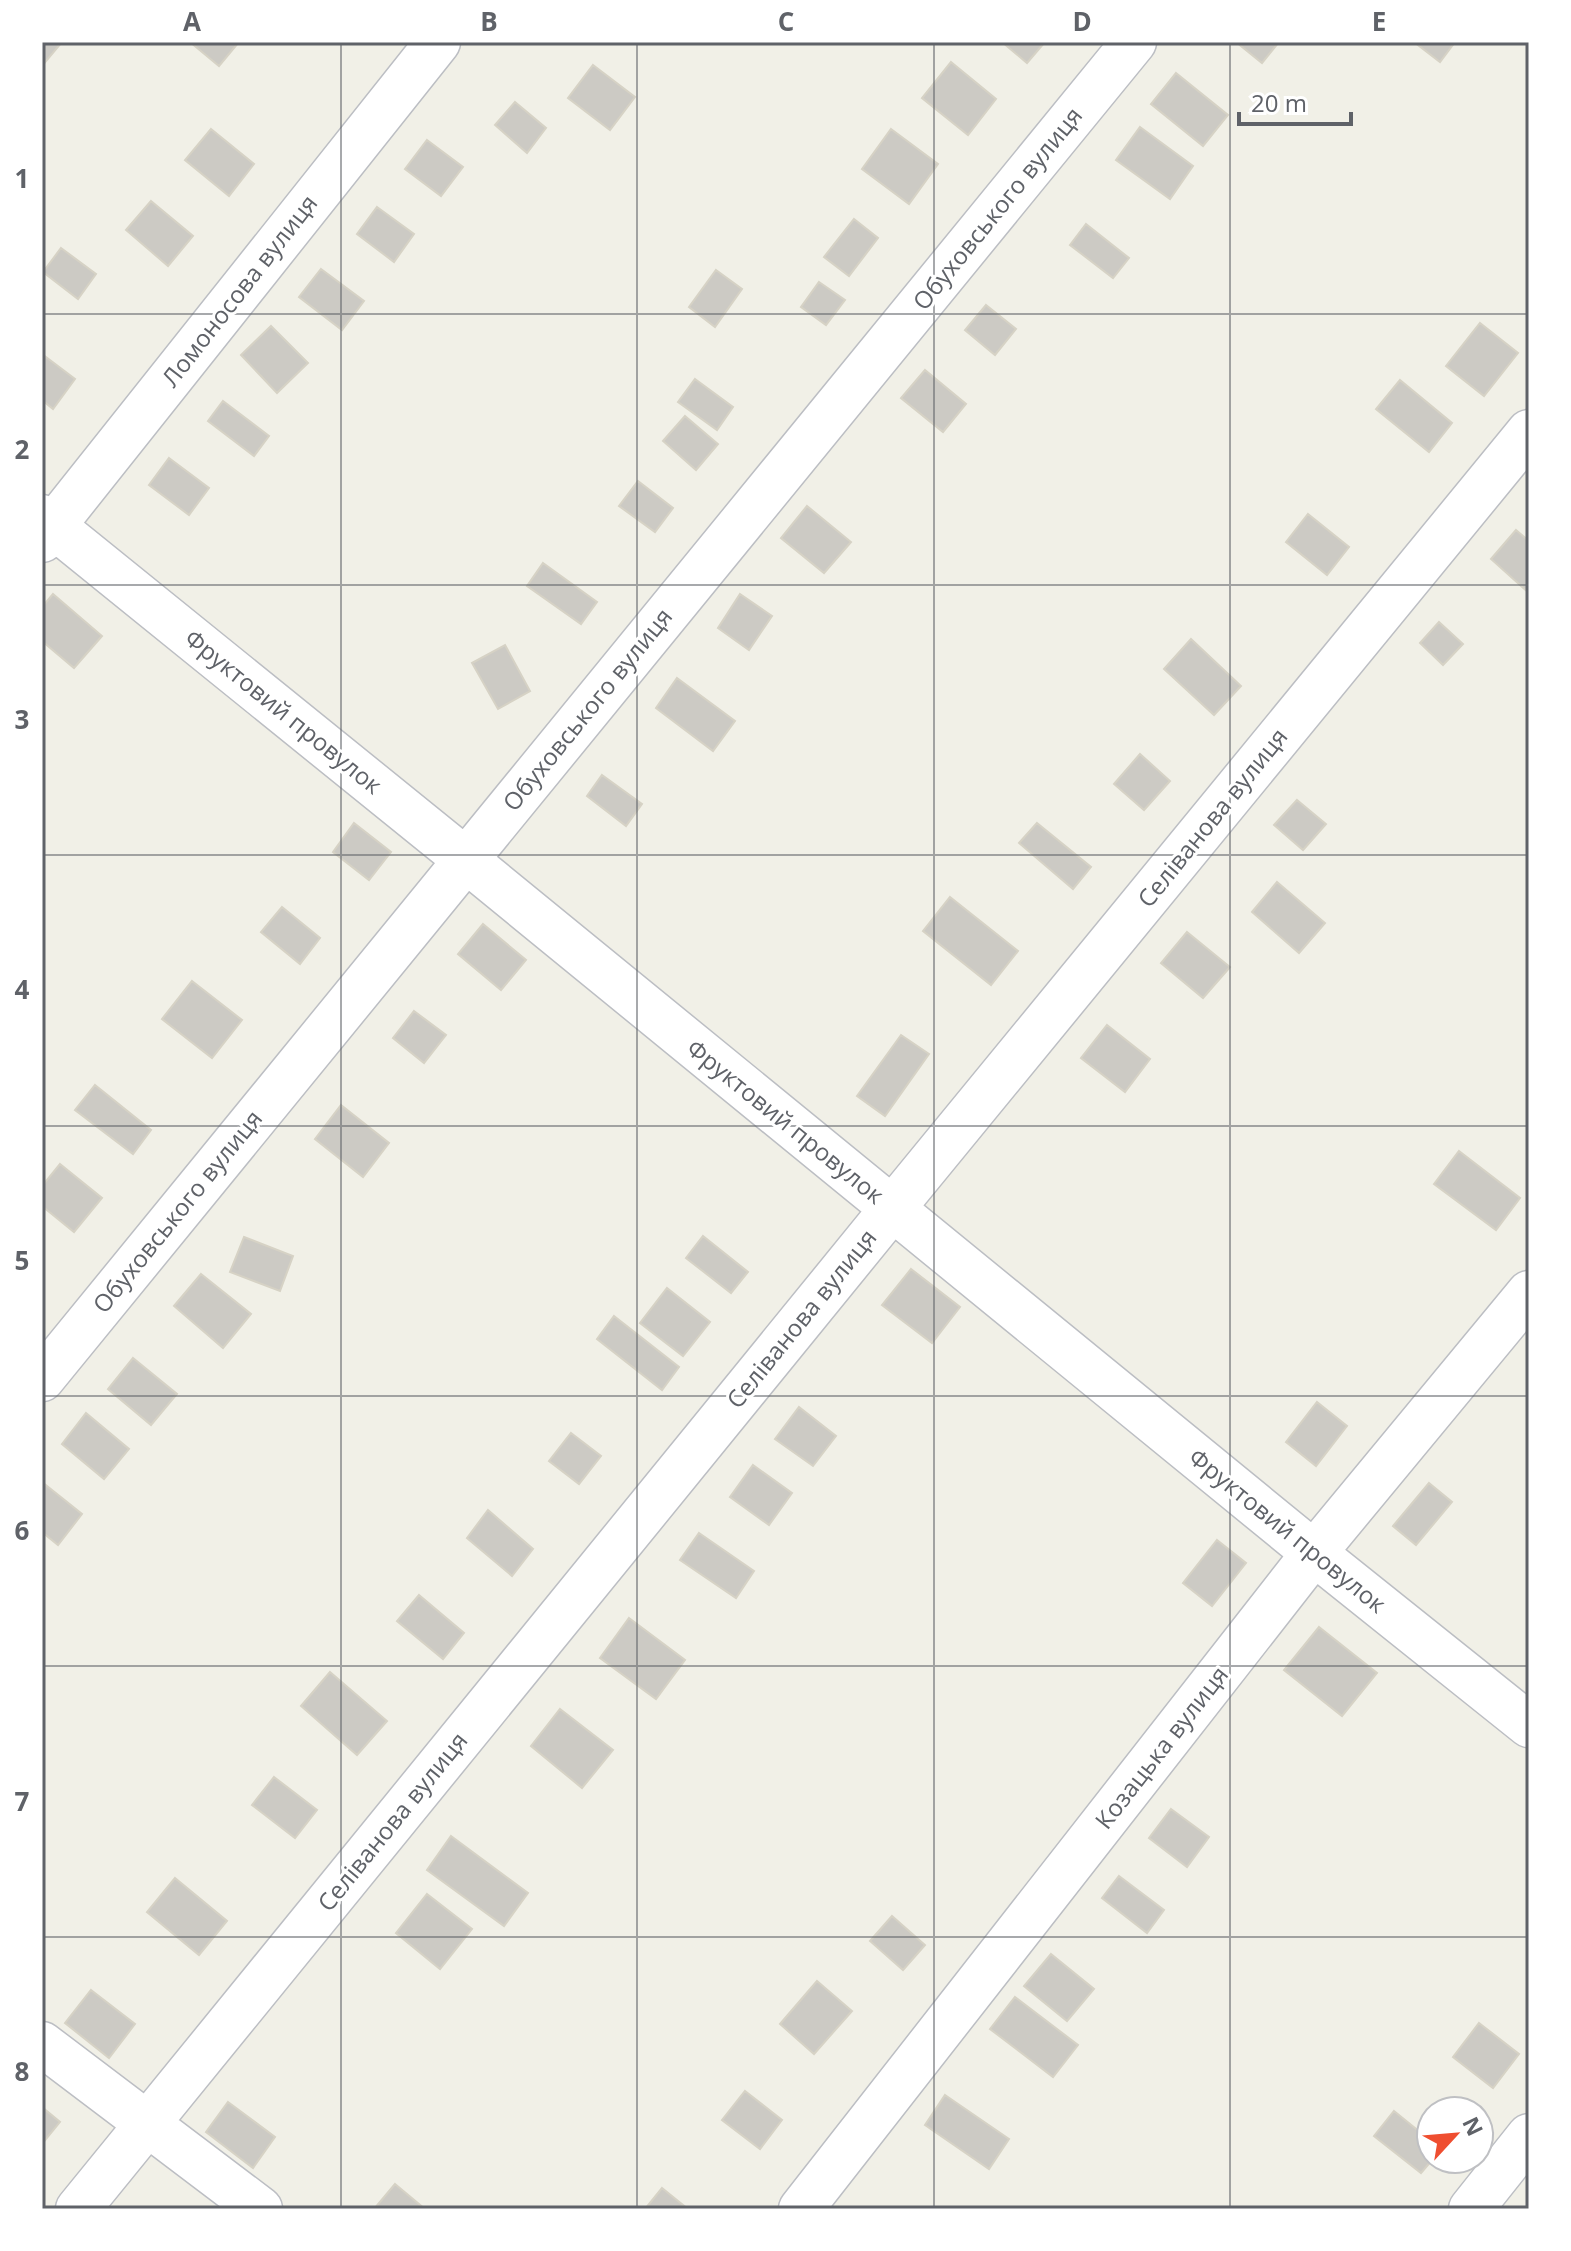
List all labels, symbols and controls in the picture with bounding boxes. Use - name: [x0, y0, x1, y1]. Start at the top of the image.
- text: A: [183, 3, 201, 39]
- text: B: [480, 3, 498, 39]
- text: C: [778, 3, 794, 39]
- text: D: [1072, 3, 1092, 39]
- text: E: [1372, 3, 1386, 39]
- scale bar: [1239, 76, 1351, 126]
- text: 20 m: [1251, 86, 1307, 119]
- street label: Обуховського вулиця: [905, 100, 1089, 317]
- text: 1: [15, 160, 29, 196]
- street label: Ломоносова вулиця: [153, 187, 324, 393]
- text: 2: [15, 431, 30, 467]
- street label: Обуховського вулиця: [495, 601, 679, 818]
- street label: Фруктовий провулок: [178, 621, 390, 801]
- text: 3: [15, 701, 29, 737]
- street label: Селіванова вулиця: [1129, 721, 1294, 914]
- text: 4: [15, 971, 30, 1007]
- street label: Фруктовий провулок: [680, 1031, 892, 1211]
- street label: Обуховського вулиця: [85, 1103, 269, 1320]
- street label: Селіванова вулиця: [718, 1222, 883, 1415]
- text: 5: [15, 1242, 29, 1278]
- street label: Фруктовий провулок: [1182, 1440, 1394, 1620]
- text: 6: [15, 1512, 30, 1548]
- street label: Козацька вулиця: [1087, 1659, 1235, 1835]
- street label: Селіванова вулиця: [309, 1725, 474, 1918]
- text: 7: [15, 1783, 30, 1819]
- text: 8: [15, 2053, 29, 2089]
- north arrow: [1415, 2095, 1495, 2175]
- text: N: [1456, 2111, 1491, 2140]

